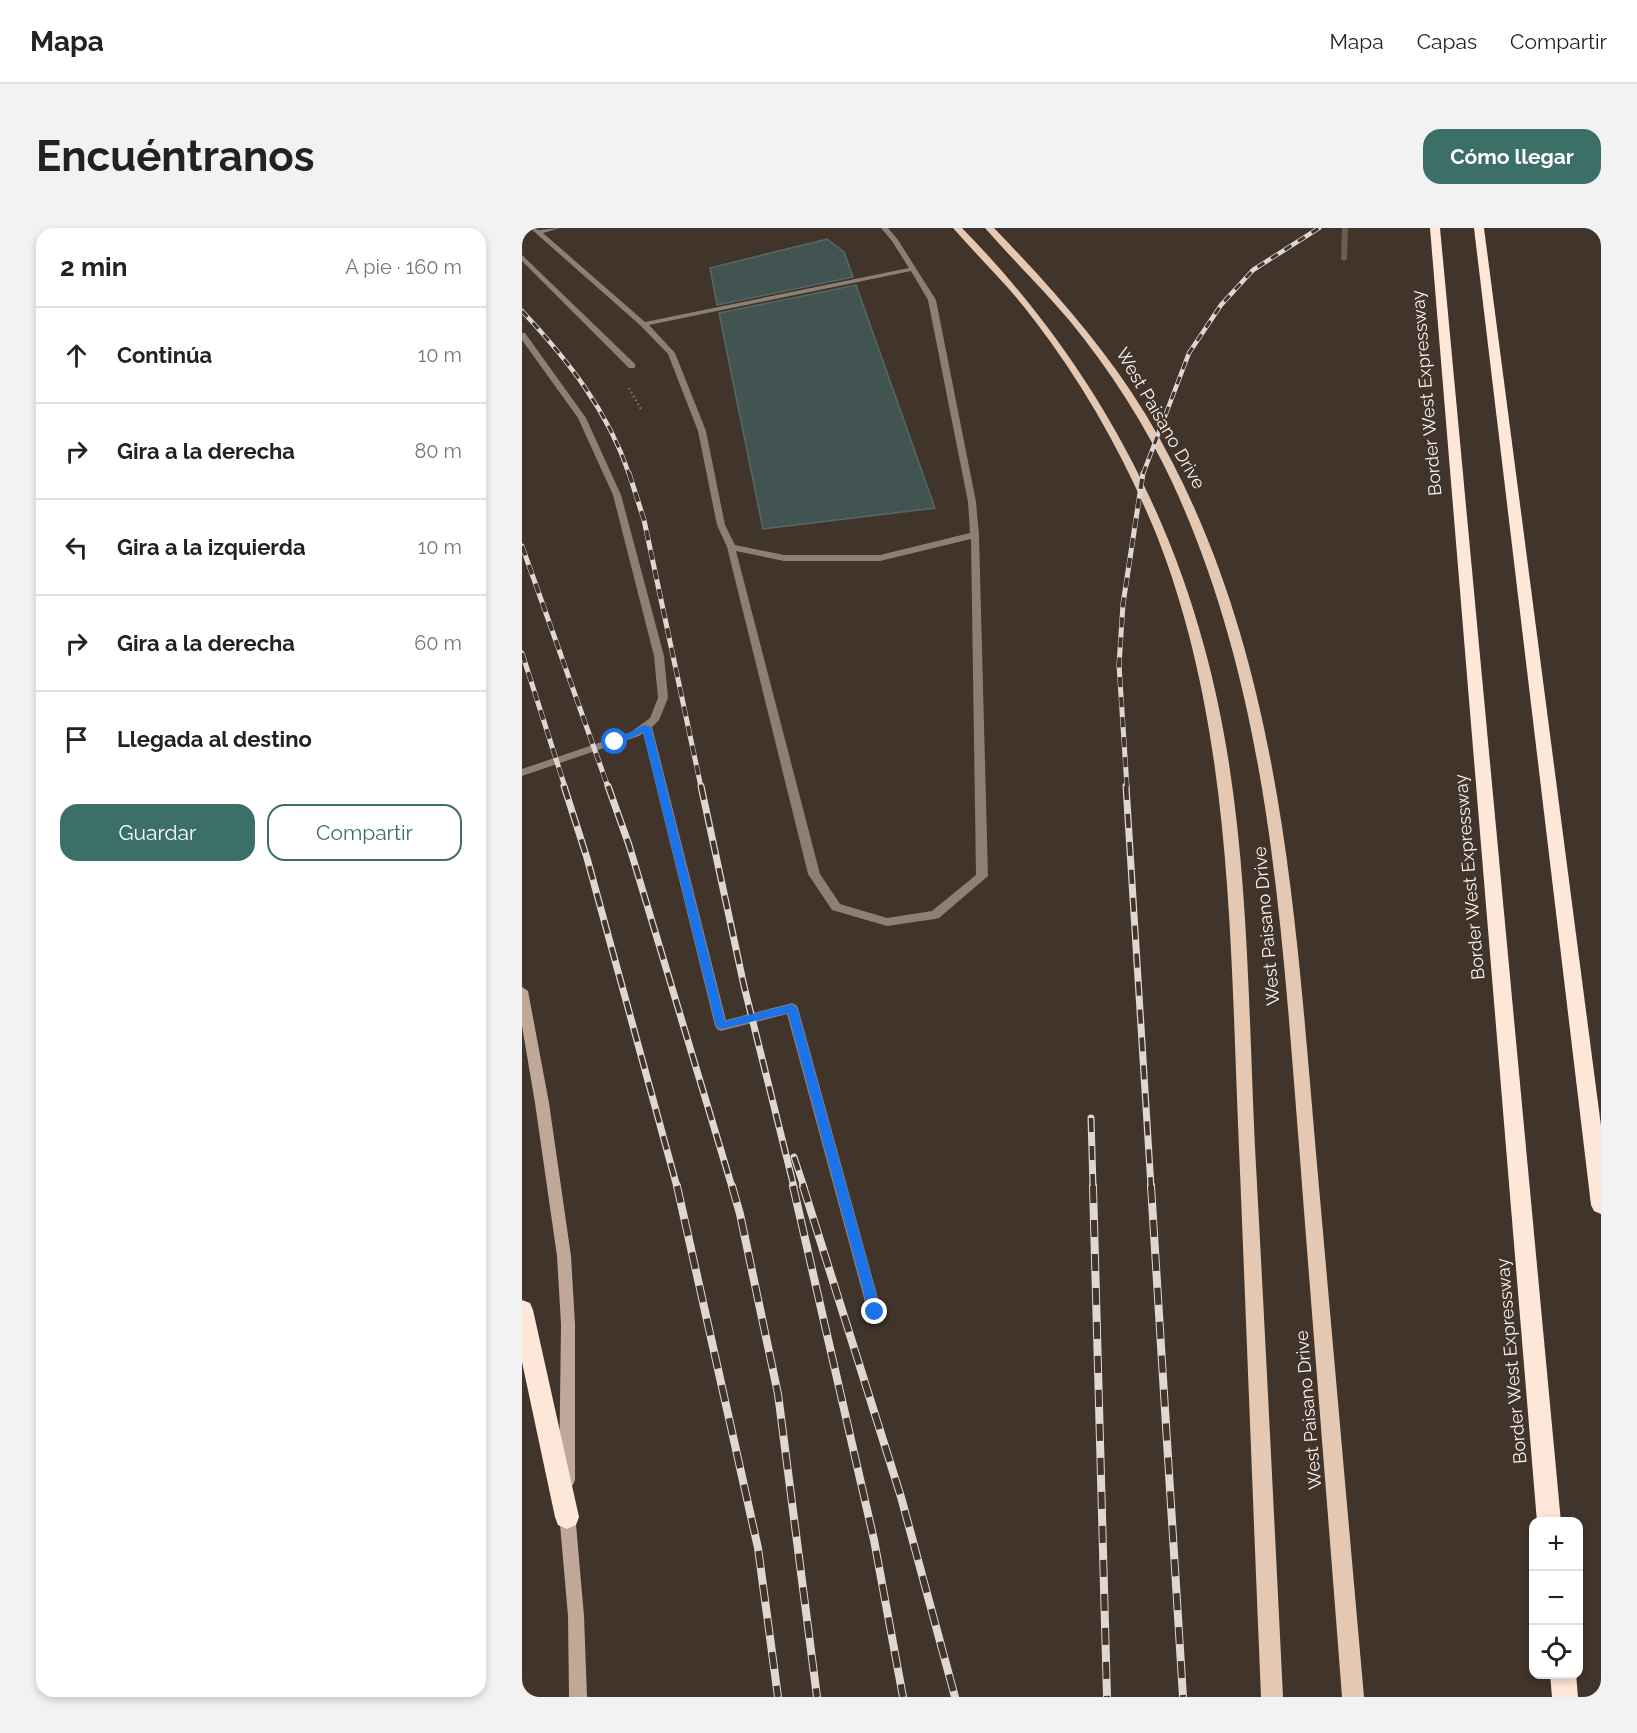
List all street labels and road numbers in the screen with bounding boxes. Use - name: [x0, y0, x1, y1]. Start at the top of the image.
- street label: Border West Expressway: [1407, 289, 1445, 497]
- street label: West Paisano Drive: [1112, 344, 1210, 493]
- street label: Border West Expressway: [1450, 773, 1488, 981]
- street label: West Paisano Drive: [1249, 845, 1283, 1006]
- street label: Border West Expressway: [1492, 1257, 1530, 1465]
- street label: West Paisano Drive: [1291, 1329, 1325, 1490]

